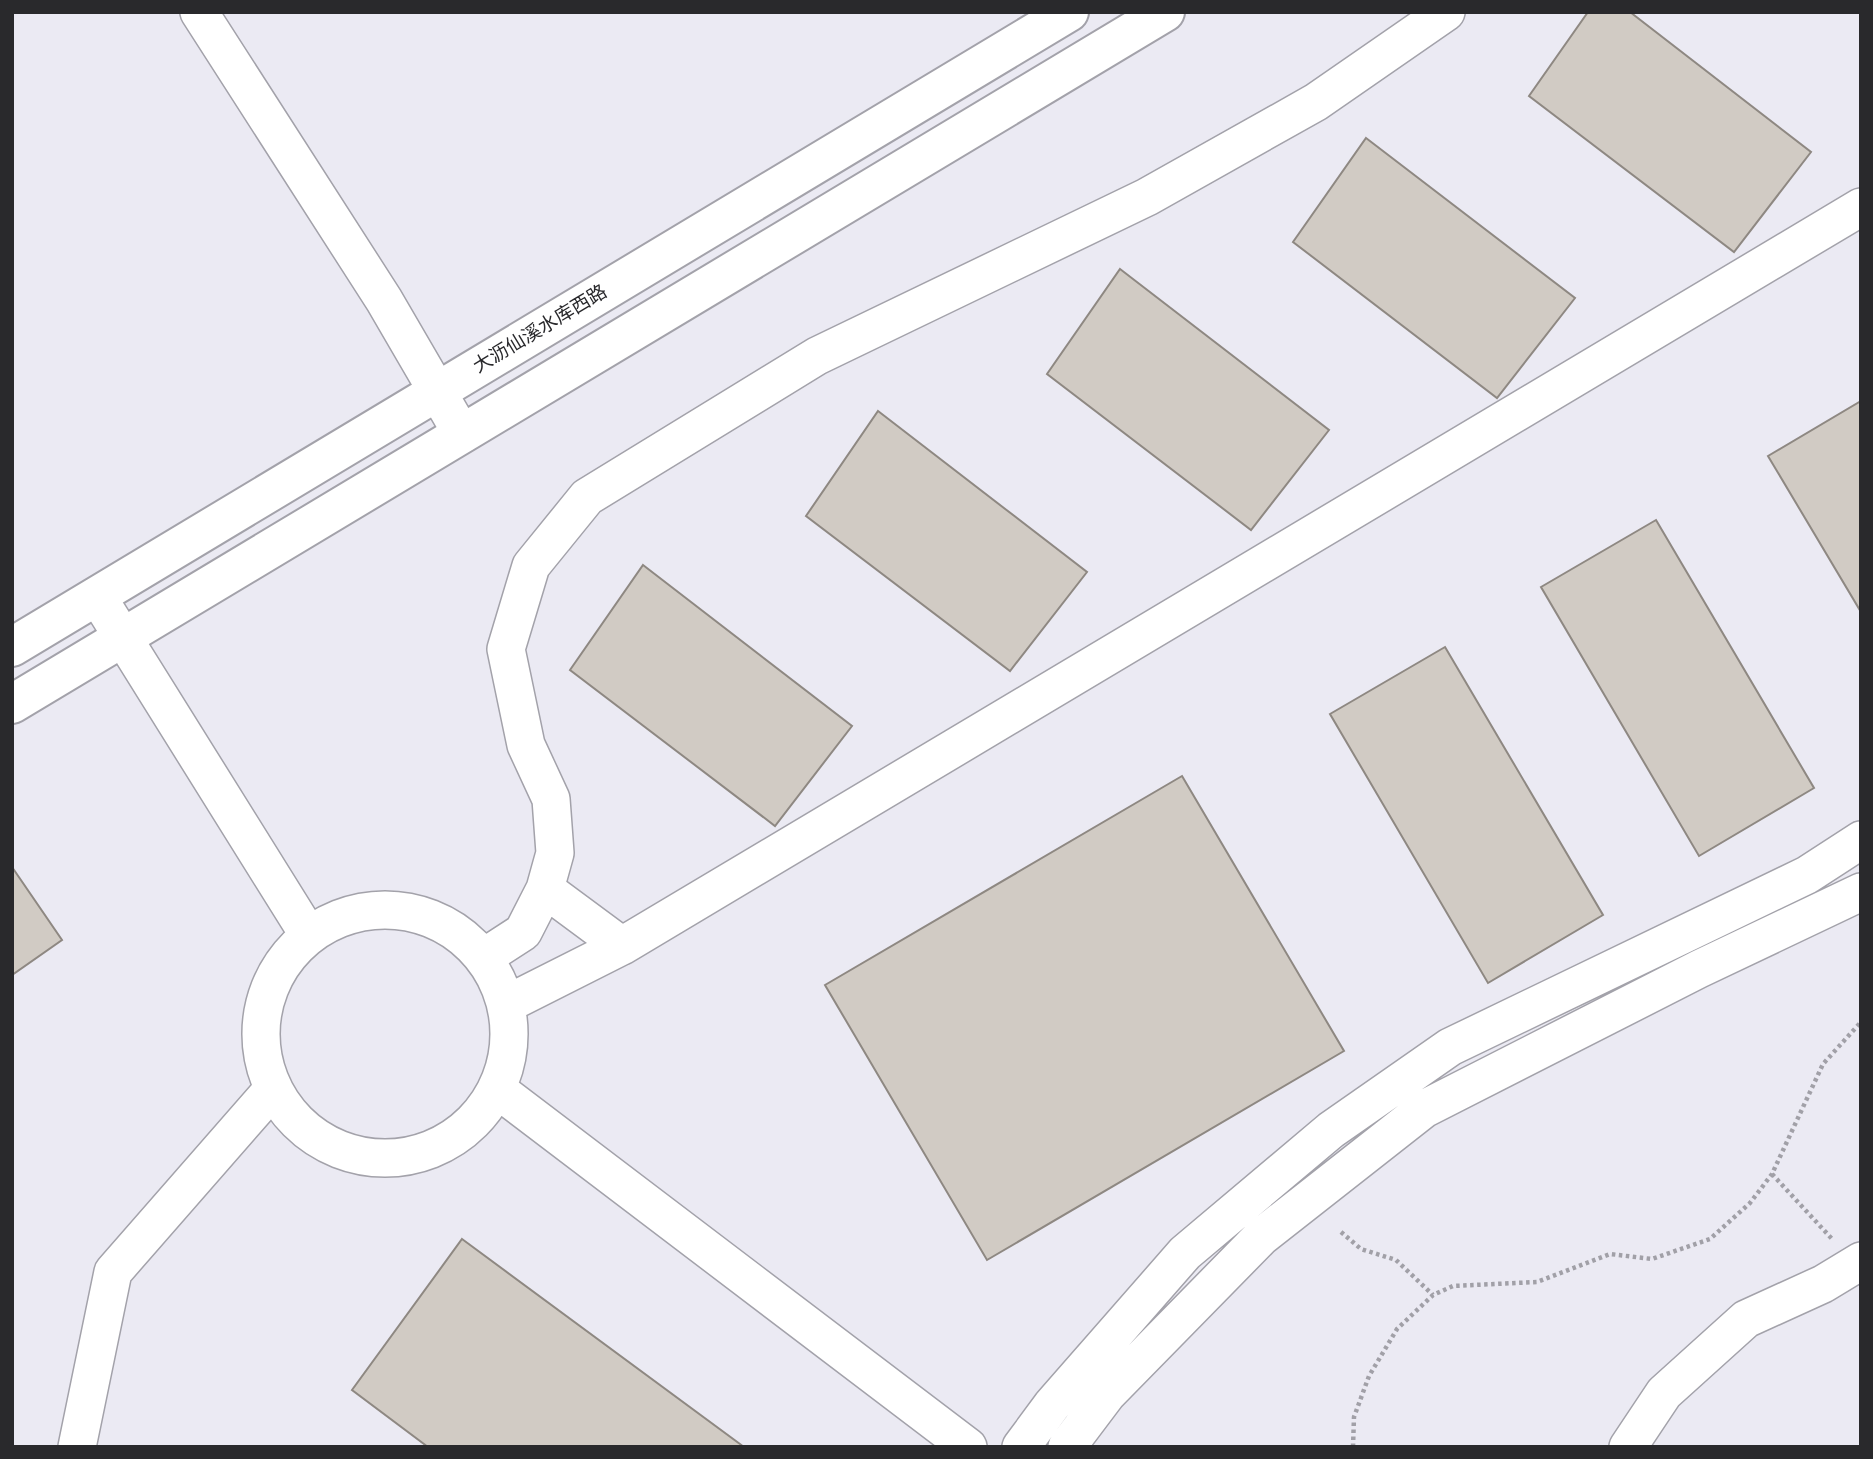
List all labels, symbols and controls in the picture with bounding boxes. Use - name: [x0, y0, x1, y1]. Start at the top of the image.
- street label: 大沥仙溪水库西路: [469, 280, 611, 378]

